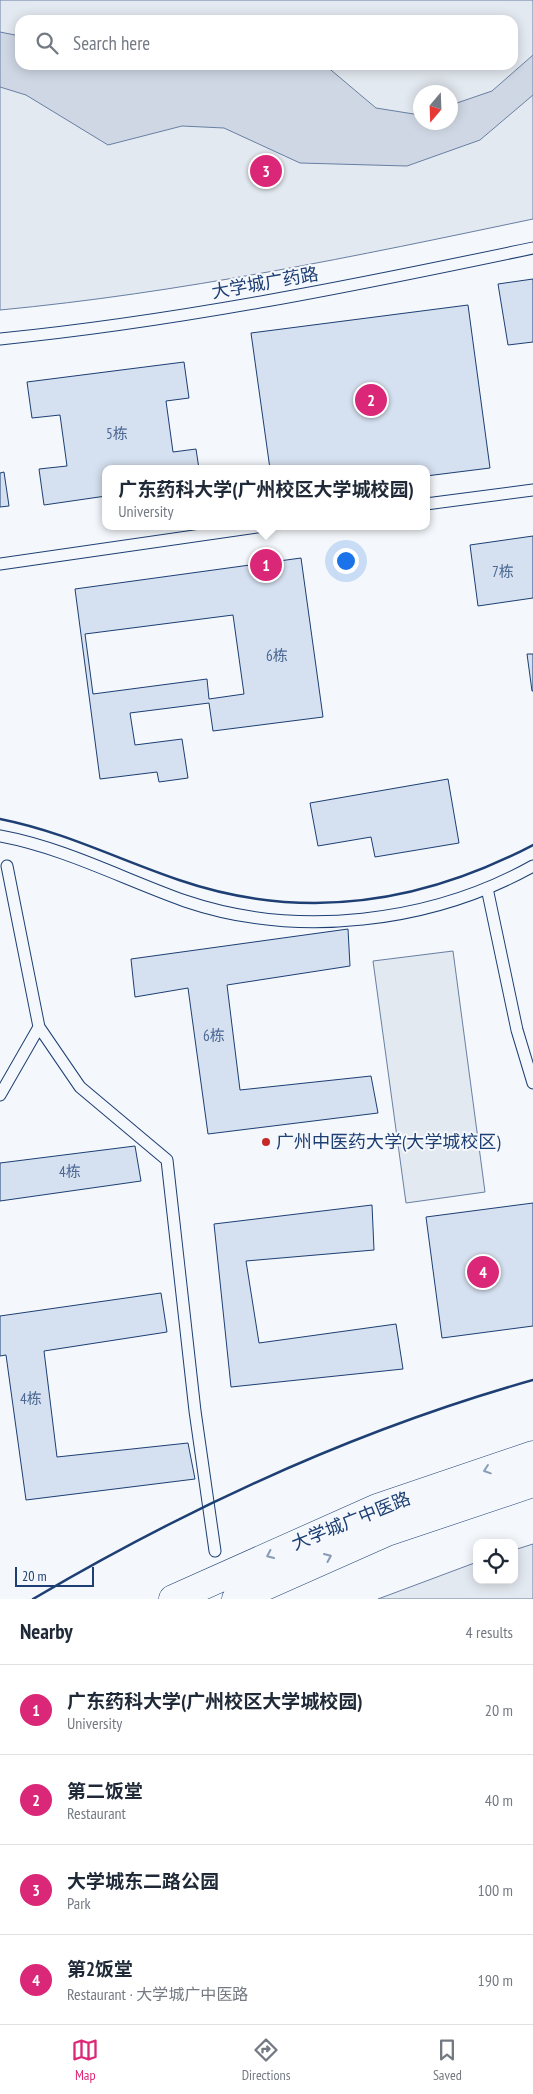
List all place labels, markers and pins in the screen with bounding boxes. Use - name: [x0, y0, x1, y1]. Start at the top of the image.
- pin: 3: [250, 152, 282, 190]
- pin: 2: [355, 381, 387, 419]
- pin: 1: [250, 546, 282, 584]
- place label: 广州中医药大学(大学城校区): [276, 1130, 501, 1153]
- marker: 广州中医药大学(大学城校区): [260, 1136, 272, 1148]
- pin: 4: [467, 1253, 499, 1291]

